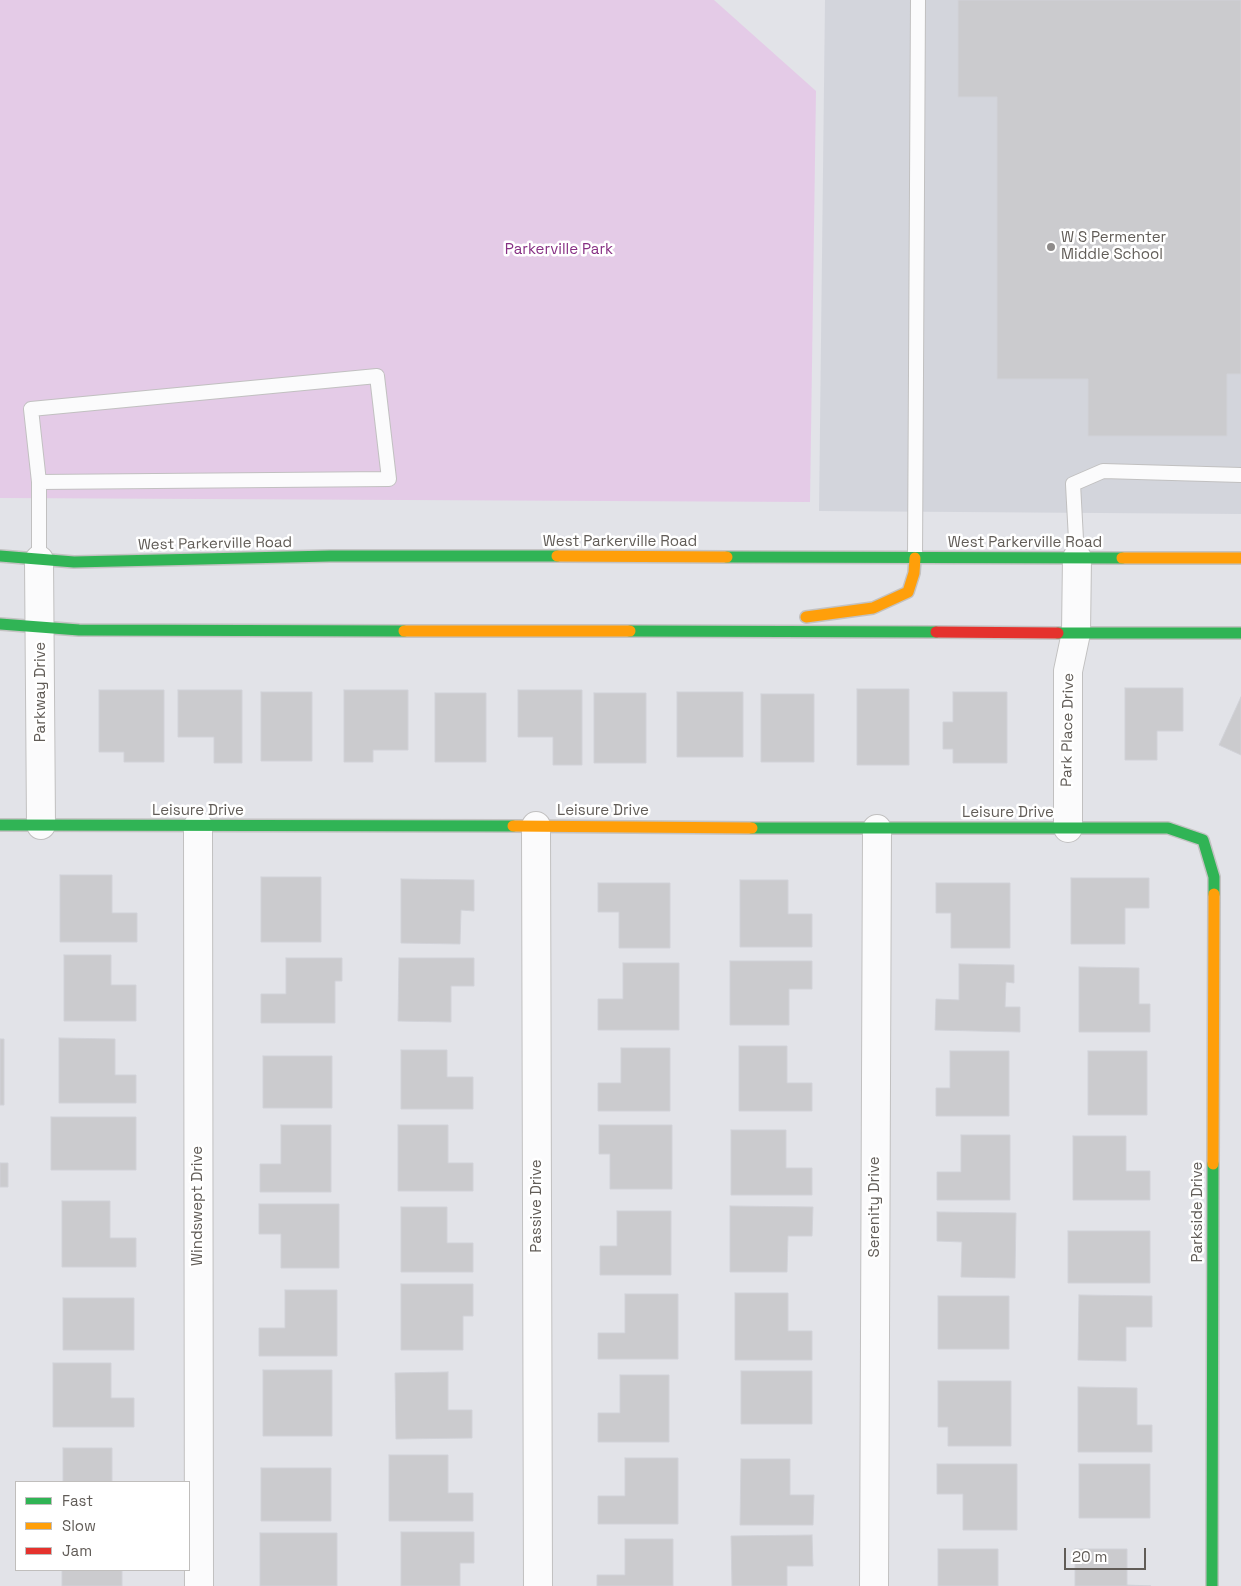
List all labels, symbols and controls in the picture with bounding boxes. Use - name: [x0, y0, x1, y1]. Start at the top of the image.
- place label: W S Permenter Middle School: [1061, 229, 1166, 264]
- park label: Parkerville Park: [505, 241, 613, 259]
- marker: W S Permenter Middle School: [1045, 241, 1057, 253]
- street label: West Parkerville Road: [543, 533, 697, 551]
- street label: West Parkerville Road: [138, 534, 292, 554]
- street label: West Parkerville Road: [948, 534, 1102, 552]
- street label: Parkway Drive: [32, 642, 50, 742]
- street label: Park Place Drive: [1058, 673, 1078, 787]
- street label: Leisure Drive: [152, 802, 244, 820]
- street label: Leisure Drive: [557, 802, 649, 820]
- street label: Leisure Drive: [962, 804, 1054, 822]
- street label: Windswept Drive: [189, 1146, 207, 1266]
- street label: Serenity Drive: [866, 1156, 884, 1258]
- street label: Passive Drive: [528, 1159, 546, 1253]
- street label: Parkside Drive: [1189, 1162, 1207, 1262]
- legend: [15, 1481, 190, 1571]
- text: Fast: [62, 1491, 93, 1510]
- text: Slow: [62, 1516, 96, 1535]
- scale bar: [1066, 1538, 1148, 1570]
- text: Jam: [62, 1541, 92, 1560]
- text: 20 m: [1072, 1547, 1107, 1566]

